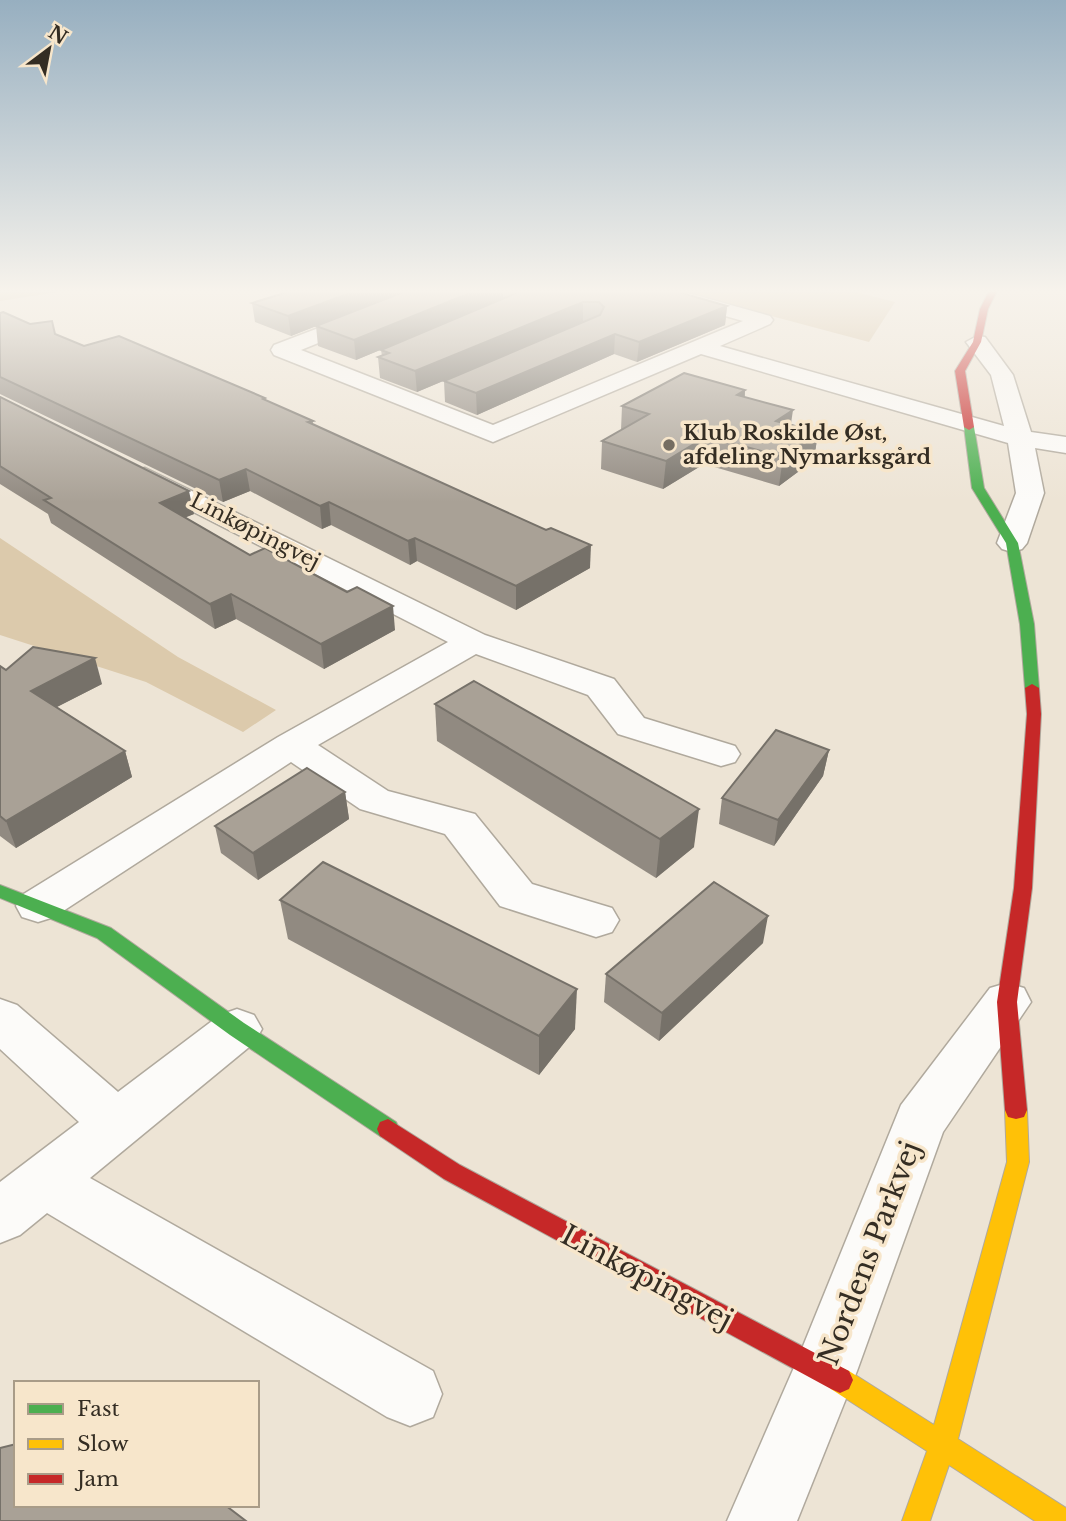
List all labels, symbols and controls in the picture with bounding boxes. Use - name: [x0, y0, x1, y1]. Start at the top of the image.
- north arrow: [14, 14, 84, 84]
- text: N: [44, 21, 72, 50]
- place label: Klub Roskilde Øst, afdeling Nymarksgård: [683, 420, 932, 470]
- marker: Klub Roskilde Øst, afdeling Nymarksgård: [661, 437, 677, 453]
- street label: Linkøpingvej: [186, 487, 324, 575]
- street label: Nordens Parkvej: [811, 1136, 928, 1370]
- street label: Linkøpingvej: [555, 1218, 739, 1337]
- legend: [14, 1381, 259, 1507]
- text: Fast: [77, 1396, 119, 1422]
- text: Slow: [77, 1431, 129, 1457]
- text: Jam: [74, 1466, 119, 1492]

